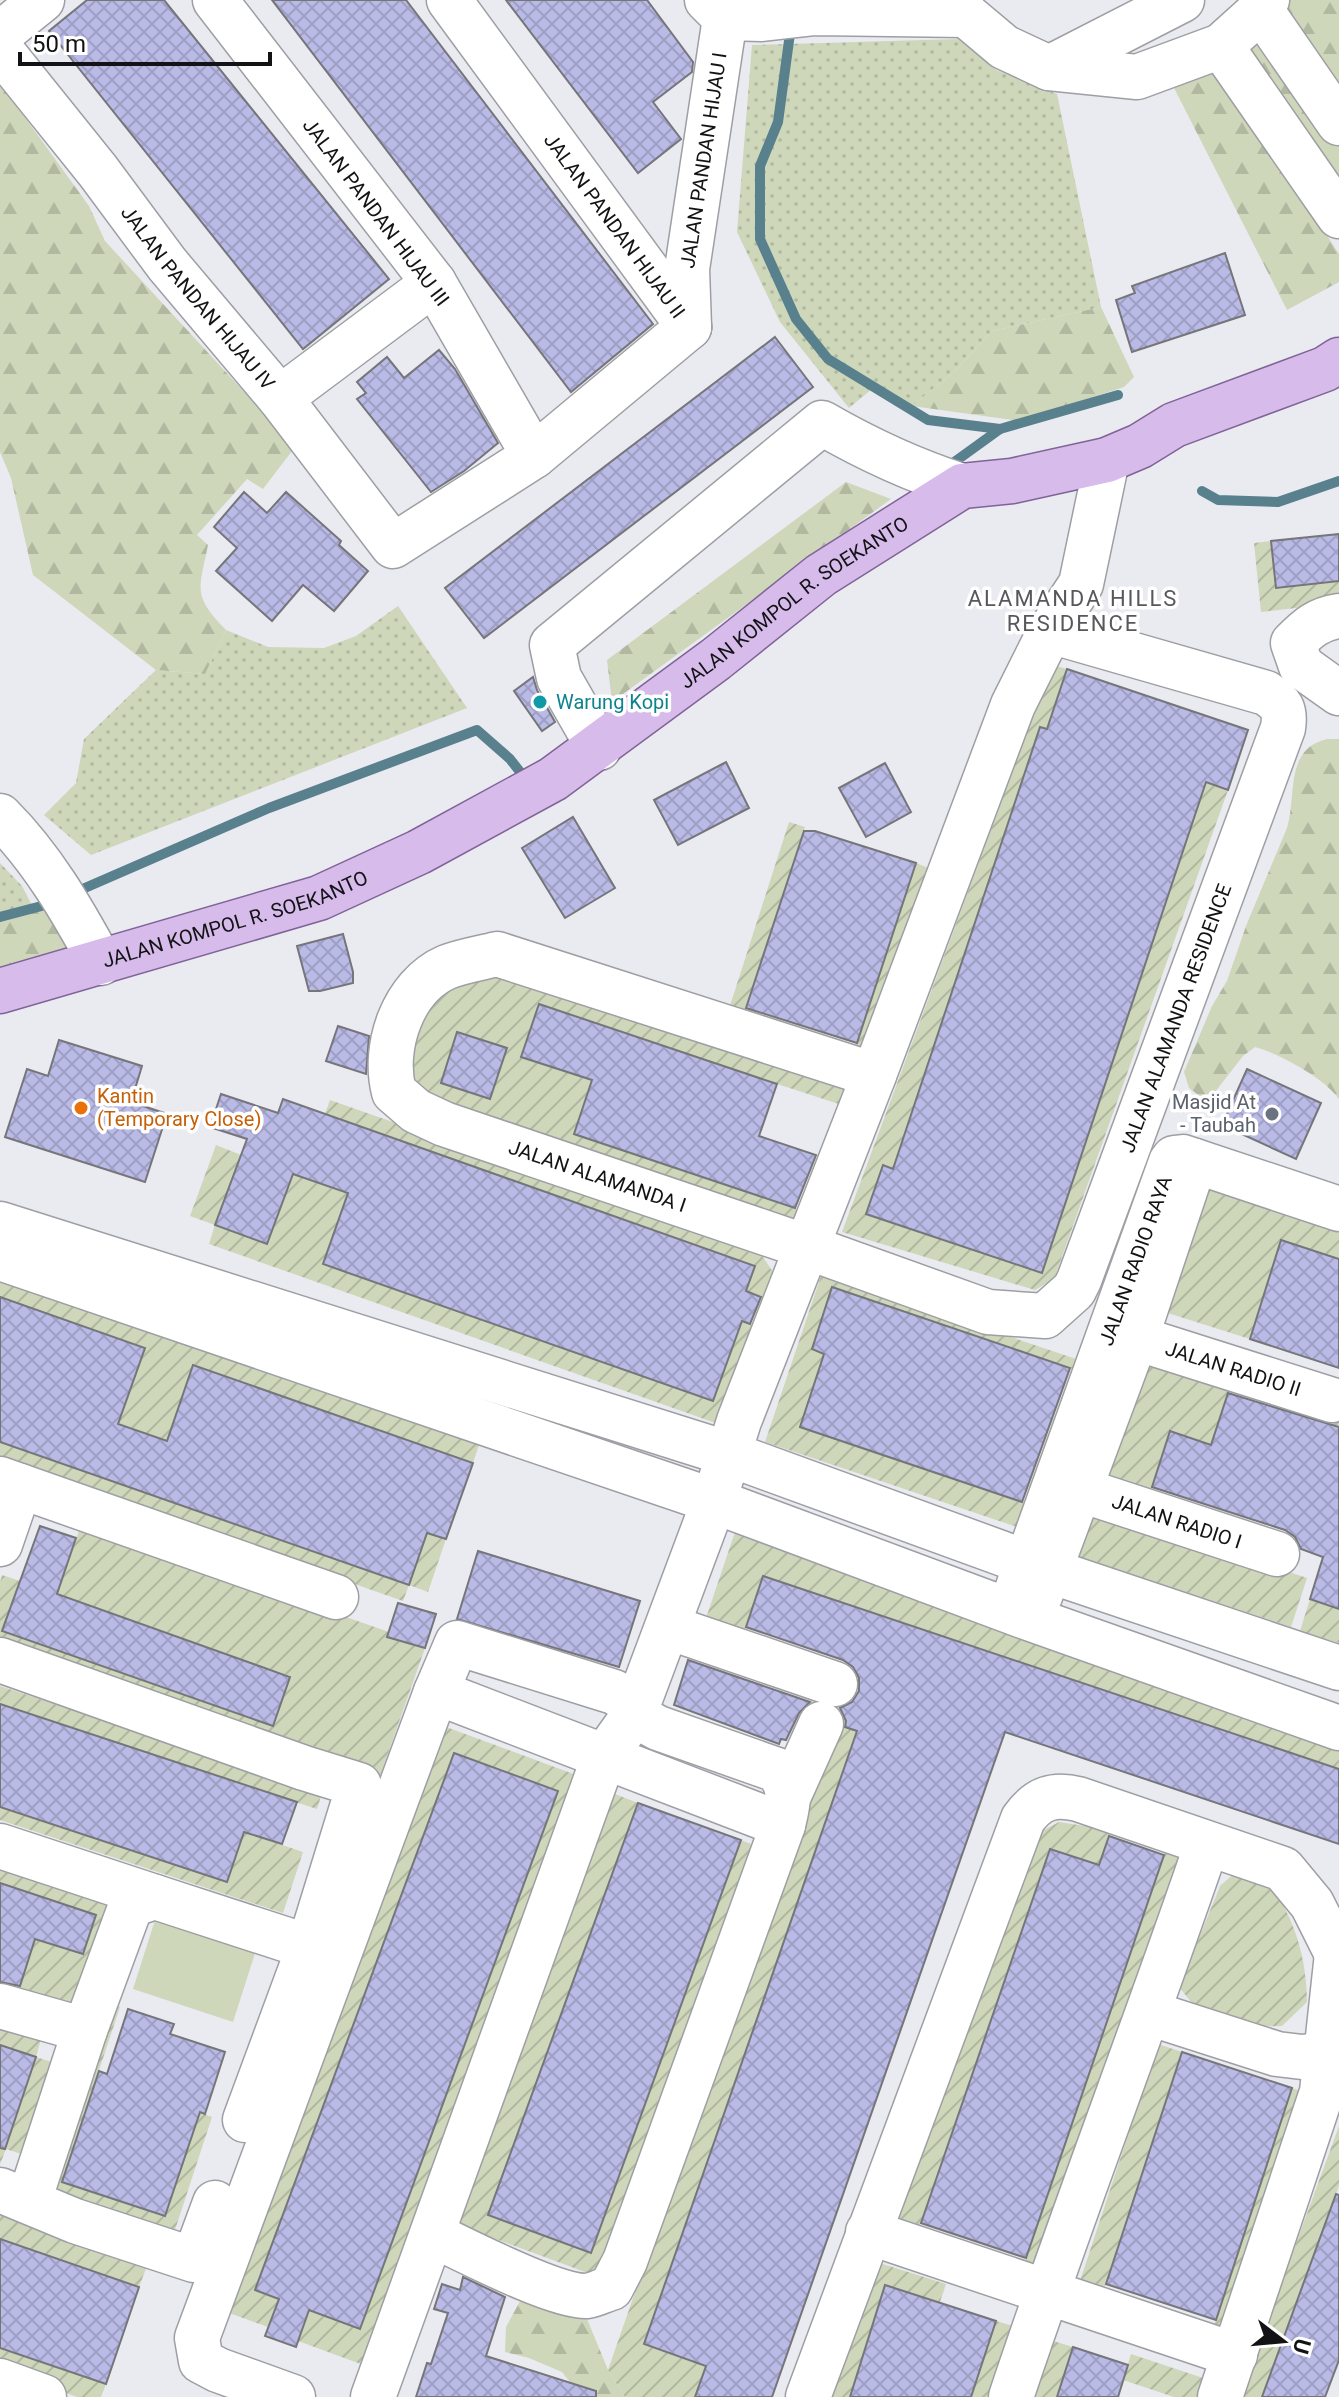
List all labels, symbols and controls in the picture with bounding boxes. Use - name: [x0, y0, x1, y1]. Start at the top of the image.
- scale bar: [20, 16, 270, 66]
- text: 50 m: [32, 30, 86, 58]
- street label: JALAN PANDAN HIJAU I: [675, 51, 732, 270]
- street label: JALAN PANDAN HIJAU III: [298, 114, 454, 310]
- street label: JALAN PANDAN HIJAU II: [539, 129, 690, 323]
- street label: JALAN PANDAN HIJAU IV: [116, 201, 280, 395]
- street label: JALAN KOMPOL R. SOEKANTO: [675, 511, 913, 694]
- district label: ALAMANDA HILLS RESIDENCE: [968, 586, 1178, 636]
- place label: Warung Kopi: [556, 690, 669, 714]
- marker: Warung Kopi: [531, 693, 549, 711]
- street label: JALAN KOMPOL R. SOEKANTO: [100, 865, 372, 972]
- street label: JALAN ALAMANDA RESIDENCE: [1115, 881, 1236, 1156]
- place label: Kantin (Temporary Close): [97, 1084, 261, 1131]
- place label: Masjid At - Taubah: [1172, 1090, 1256, 1137]
- marker: Kantin (Temporary Close): [72, 1099, 90, 1117]
- marker: Masjid At - Taubah: [1263, 1105, 1281, 1123]
- street label: JALAN ALAMANDA I: [506, 1135, 689, 1217]
- street label: JALAN RADIO RAYA: [1094, 1173, 1177, 1349]
- street label: JALAN RADIO II: [1163, 1336, 1304, 1401]
- street label: JALAN RADIO I: [1109, 1489, 1245, 1554]
- north arrow: [1243, 2301, 1323, 2381]
- text: U: [1288, 2336, 1316, 2357]

